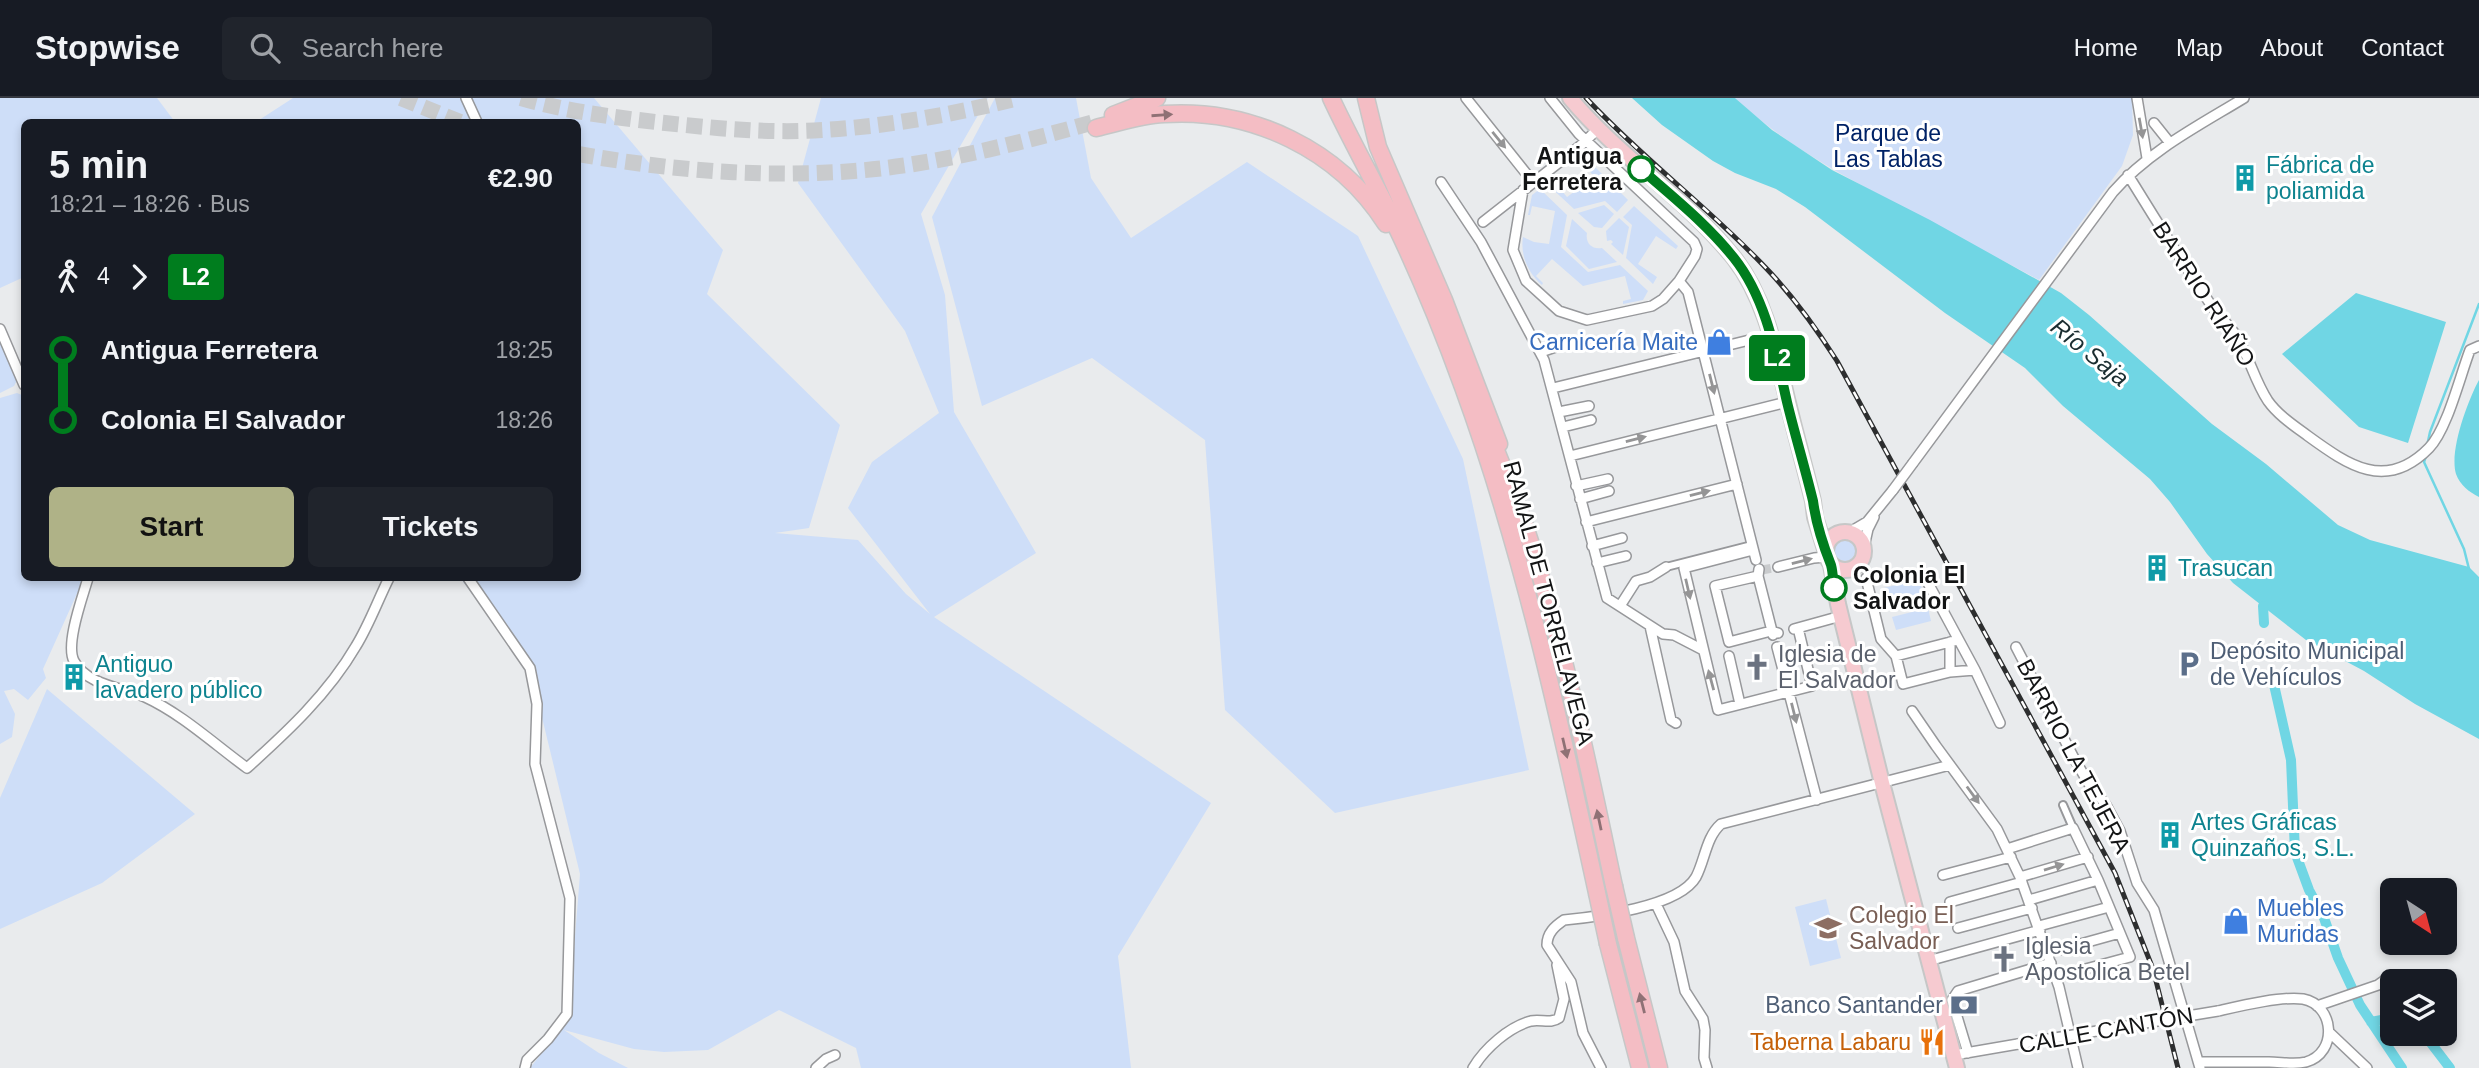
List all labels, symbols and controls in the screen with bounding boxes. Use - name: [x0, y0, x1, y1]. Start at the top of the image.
- search box: [222, 17, 712, 80]
- text: Stopwise: [35, 29, 180, 66]
- icon: search: [246, 29, 284, 67]
- text: Search here: [302, 33, 444, 63]
- text: Home: [2074, 34, 2138, 61]
- text: Map: [2176, 34, 2223, 61]
- text: About: [2261, 34, 2323, 61]
- text: Contact: [2361, 34, 2444, 61]
- one-way arrow: [1152, 109, 1174, 120]
- one-way arrow: [2136, 117, 2147, 139]
- park label: Parque de Las Tablas: [1833, 120, 1943, 172]
- one-way arrow: [1492, 130, 1507, 148]
- place label: Antigua Ferretera: [1522, 143, 1622, 195]
- text: 5 min: [49, 144, 148, 186]
- place label: Fábrica de poliamida: [2266, 152, 2375, 204]
- marker: Antigua Ferretera: [1628, 156, 1654, 182]
- text: €2.90: [488, 163, 553, 193]
- building icon: Fábrica de poliamida: [2230, 163, 2260, 193]
- text: 18:21 – 18:26 · Bus: [49, 191, 250, 217]
- street label: BARRIO RIAÑO: [2148, 217, 2260, 371]
- icon: walk: [49, 258, 87, 296]
- icon: forward: [120, 258, 158, 296]
- text: 4: [97, 263, 110, 289]
- text: L2: [182, 263, 210, 290]
- water label: Río Saja: [2046, 313, 2134, 391]
- shop icon: Carnicería Maite: [1704, 327, 1734, 357]
- place label: Carnicería Maite: [1529, 329, 1698, 355]
- text: Antigua Ferretera: [101, 335, 318, 365]
- line badge: L2: [1746, 335, 1809, 381]
- text: 18:25: [495, 337, 553, 363]
- text: L2: [1763, 344, 1791, 371]
- one-way arrow: [1706, 374, 1717, 396]
- text: Colonia El Salvador: [101, 405, 345, 435]
- text: 18:26: [495, 407, 553, 433]
- one-way arrow: [1625, 433, 1647, 444]
- street label: RAMAL DE TORRELAVEGA: [1499, 458, 1600, 749]
- button: Start: [49, 487, 294, 567]
- button: Tickets: [308, 487, 553, 567]
- one-way arrow: [1689, 487, 1711, 498]
- building icon: Trasucan: [2142, 553, 2172, 583]
- one-way arrow: [1791, 555, 1813, 566]
- place label: Trasucan: [2178, 555, 2273, 581]
- place label: Colonia El Salvador: [1853, 562, 1965, 614]
- marker: Colonia El Salvador: [1821, 575, 1847, 601]
- one-way arrow: [1683, 578, 1694, 600]
- place label: Depósito Municipal de Vehículos: [2210, 638, 2404, 690]
- place label: Iglesia de El Salvador: [1778, 641, 1896, 693]
- parking icon: Depósito Municipal de Vehículos: [2174, 649, 2204, 679]
- place label: Antiguo lavadero público: [95, 651, 263, 703]
- church icon: Iglesia de El Salvador: [1742, 652, 1772, 682]
- street label: BARRIO LA TEJERA: [2012, 655, 2136, 858]
- building icon: Antiguo lavadero público: [59, 662, 89, 692]
- one-way arrow: [1705, 669, 1715, 690]
- one-way arrow: [1789, 702, 1800, 724]
- one-way arrow: [1560, 737, 1571, 759]
- one-way arrow: [1966, 786, 1980, 804]
- one-way arrow: [1594, 809, 1605, 831]
- place label: Artes Gráficas Quinzaños, S.L.: [2191, 809, 2355, 861]
- building icon: Artes Gráficas Quinzaños, S.L.: [2155, 820, 2185, 850]
- one-way arrow: [2044, 861, 2065, 872]
- north arrow: [2380, 878, 2457, 956]
- map controls: [2380, 878, 2457, 1046]
- place label: Muebles Muridas: [2257, 895, 2344, 947]
- place label: Colegio El Salvador: [1849, 902, 1954, 954]
- shop icon: Muebles Muridas: [2221, 906, 2251, 936]
- school or university icon: Colegio El Salvador: [1813, 913, 1843, 943]
- place label: Iglesia Apostolica Betel: [2025, 933, 2190, 985]
- church icon: Iglesia Apostolica Betel: [1989, 944, 2019, 974]
- button: layers: [2380, 969, 2457, 1046]
- bank icon: Banco Santander: [1949, 990, 1979, 1020]
- one-way arrow: [1636, 992, 1647, 1014]
- place label: Banco Santander: [1765, 992, 1943, 1018]
- street label: CALLE CANTÓN: [2017, 1002, 2195, 1058]
- restaurant icon: Taberna Labaru: [1917, 1027, 1947, 1057]
- place label: Taberna Labaru: [1750, 1029, 1911, 1055]

